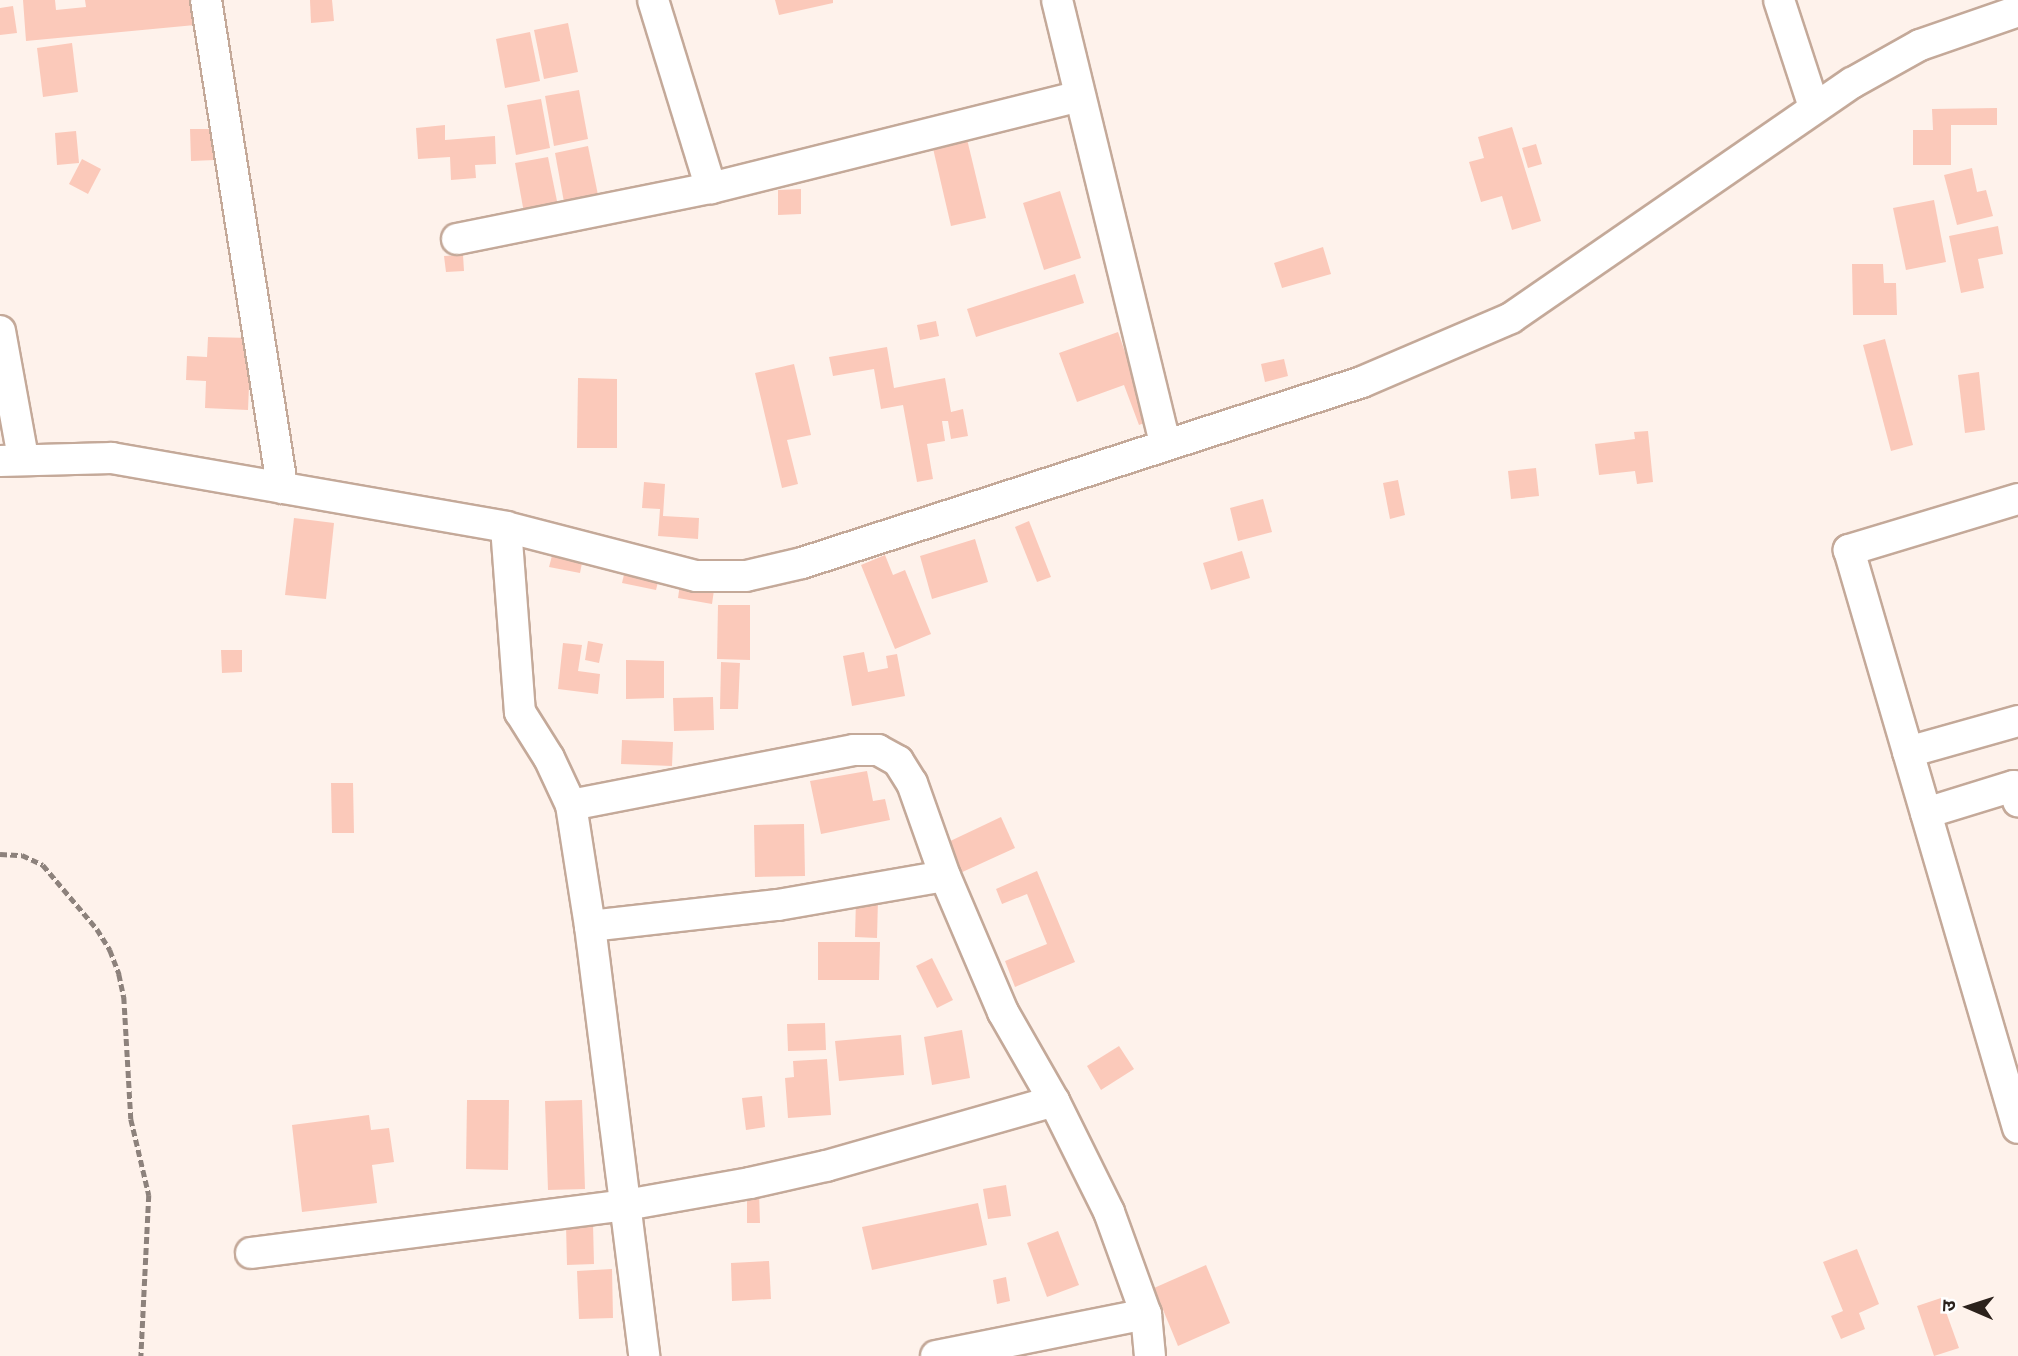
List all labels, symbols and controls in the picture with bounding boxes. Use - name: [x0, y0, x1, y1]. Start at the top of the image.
- north arrow: [1934, 1272, 2004, 1342]
- text: उ: [1933, 1300, 1962, 1312]

